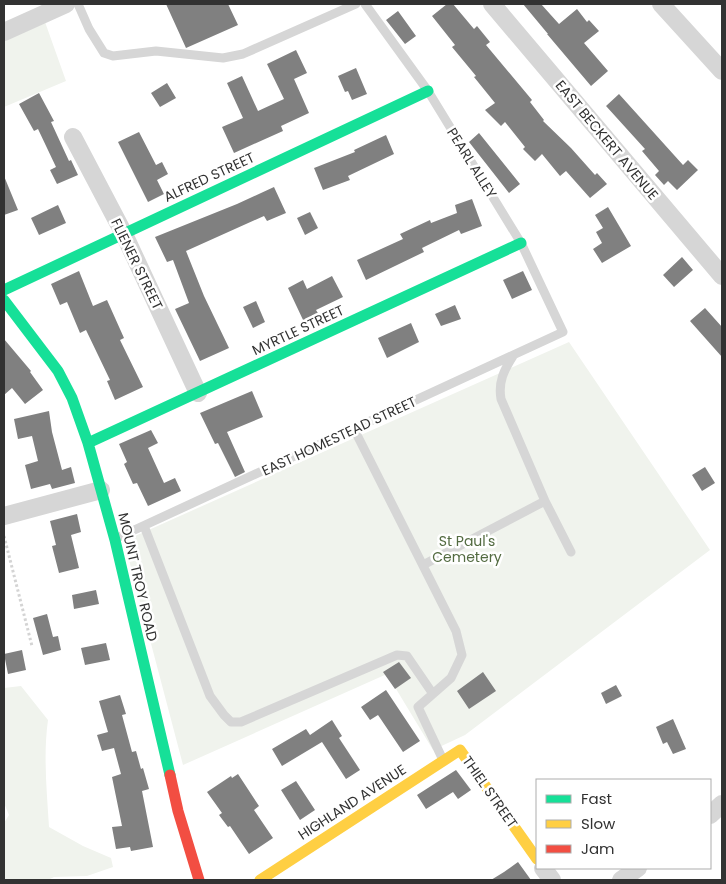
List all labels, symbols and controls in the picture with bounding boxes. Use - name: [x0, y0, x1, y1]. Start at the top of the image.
- street label: EAST BECKERT AVENUE: [551, 76, 663, 204]
- street label: PEARL ALLEY: [442, 124, 502, 202]
- street label: ALFRED STREET: [160, 147, 258, 207]
- street label: FLIENER STREET: [106, 215, 168, 313]
- street label: MYRTLE STREET: [249, 300, 348, 360]
- street label: EAST HOMESTEAD STREET: [258, 391, 420, 481]
- street label: MOUNT TROY ROAD: [113, 511, 163, 643]
- park label: St Paul's Cemetery: [432, 531, 502, 567]
- street label: THIEL STREET: [458, 752, 523, 832]
- street label: HIGHLAND AVENUE: [294, 760, 410, 844]
- legend: [536, 779, 711, 869]
- text: Fast: [581, 788, 612, 809]
- text: Slow: [581, 813, 616, 834]
- text: Jam: [581, 838, 615, 859]

